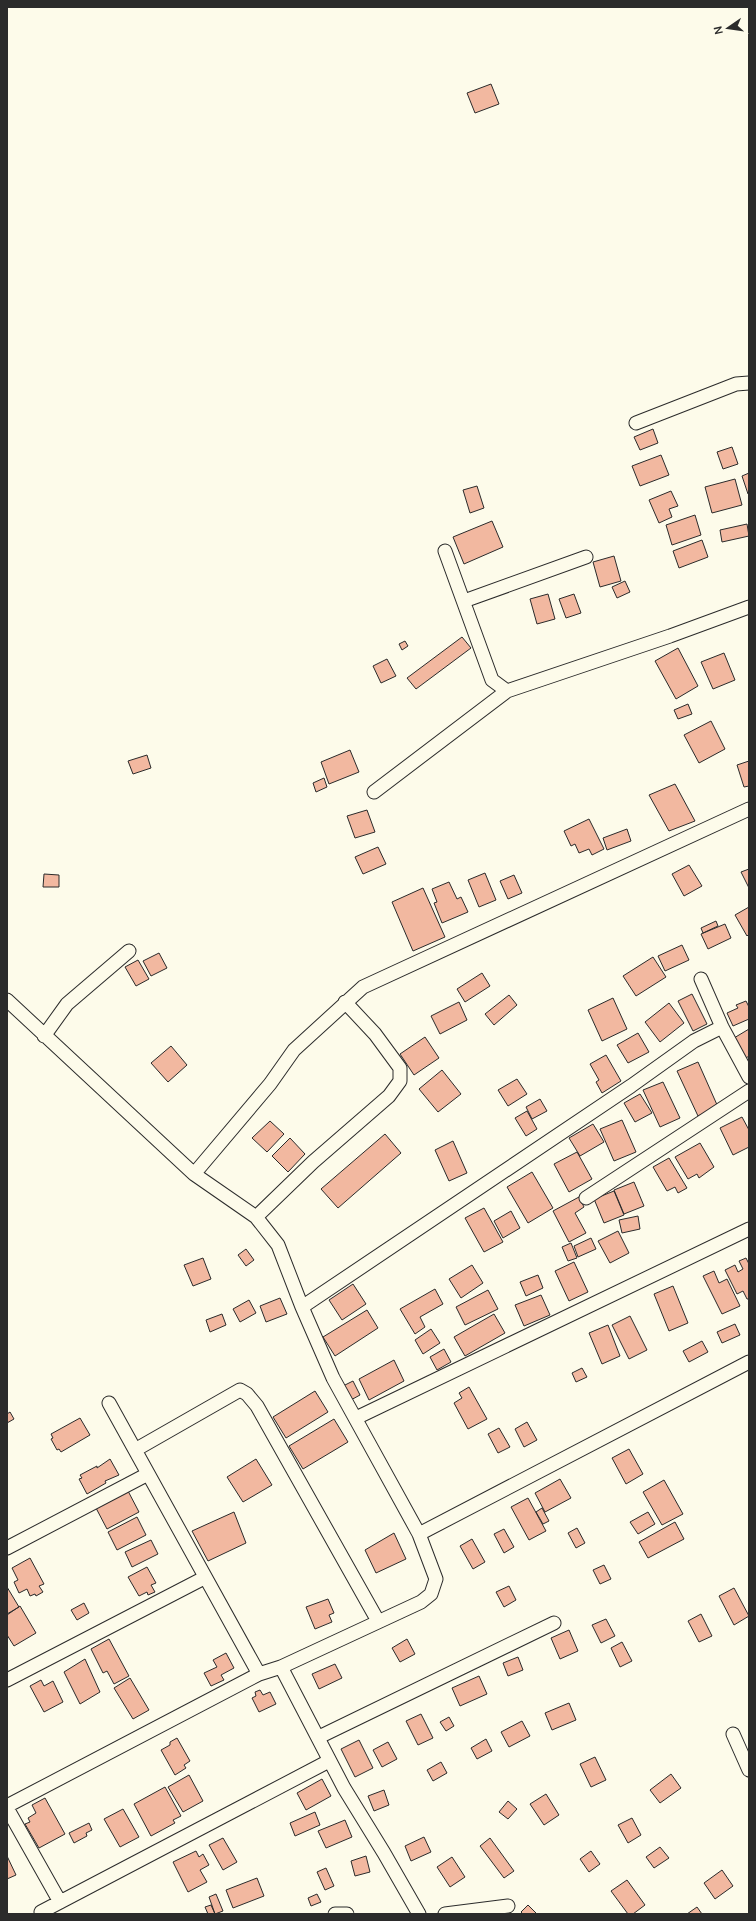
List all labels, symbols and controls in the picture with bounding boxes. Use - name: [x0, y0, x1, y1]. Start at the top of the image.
- north arrow: [708, 8, 748, 48]
- text: N: [710, 25, 726, 36]

